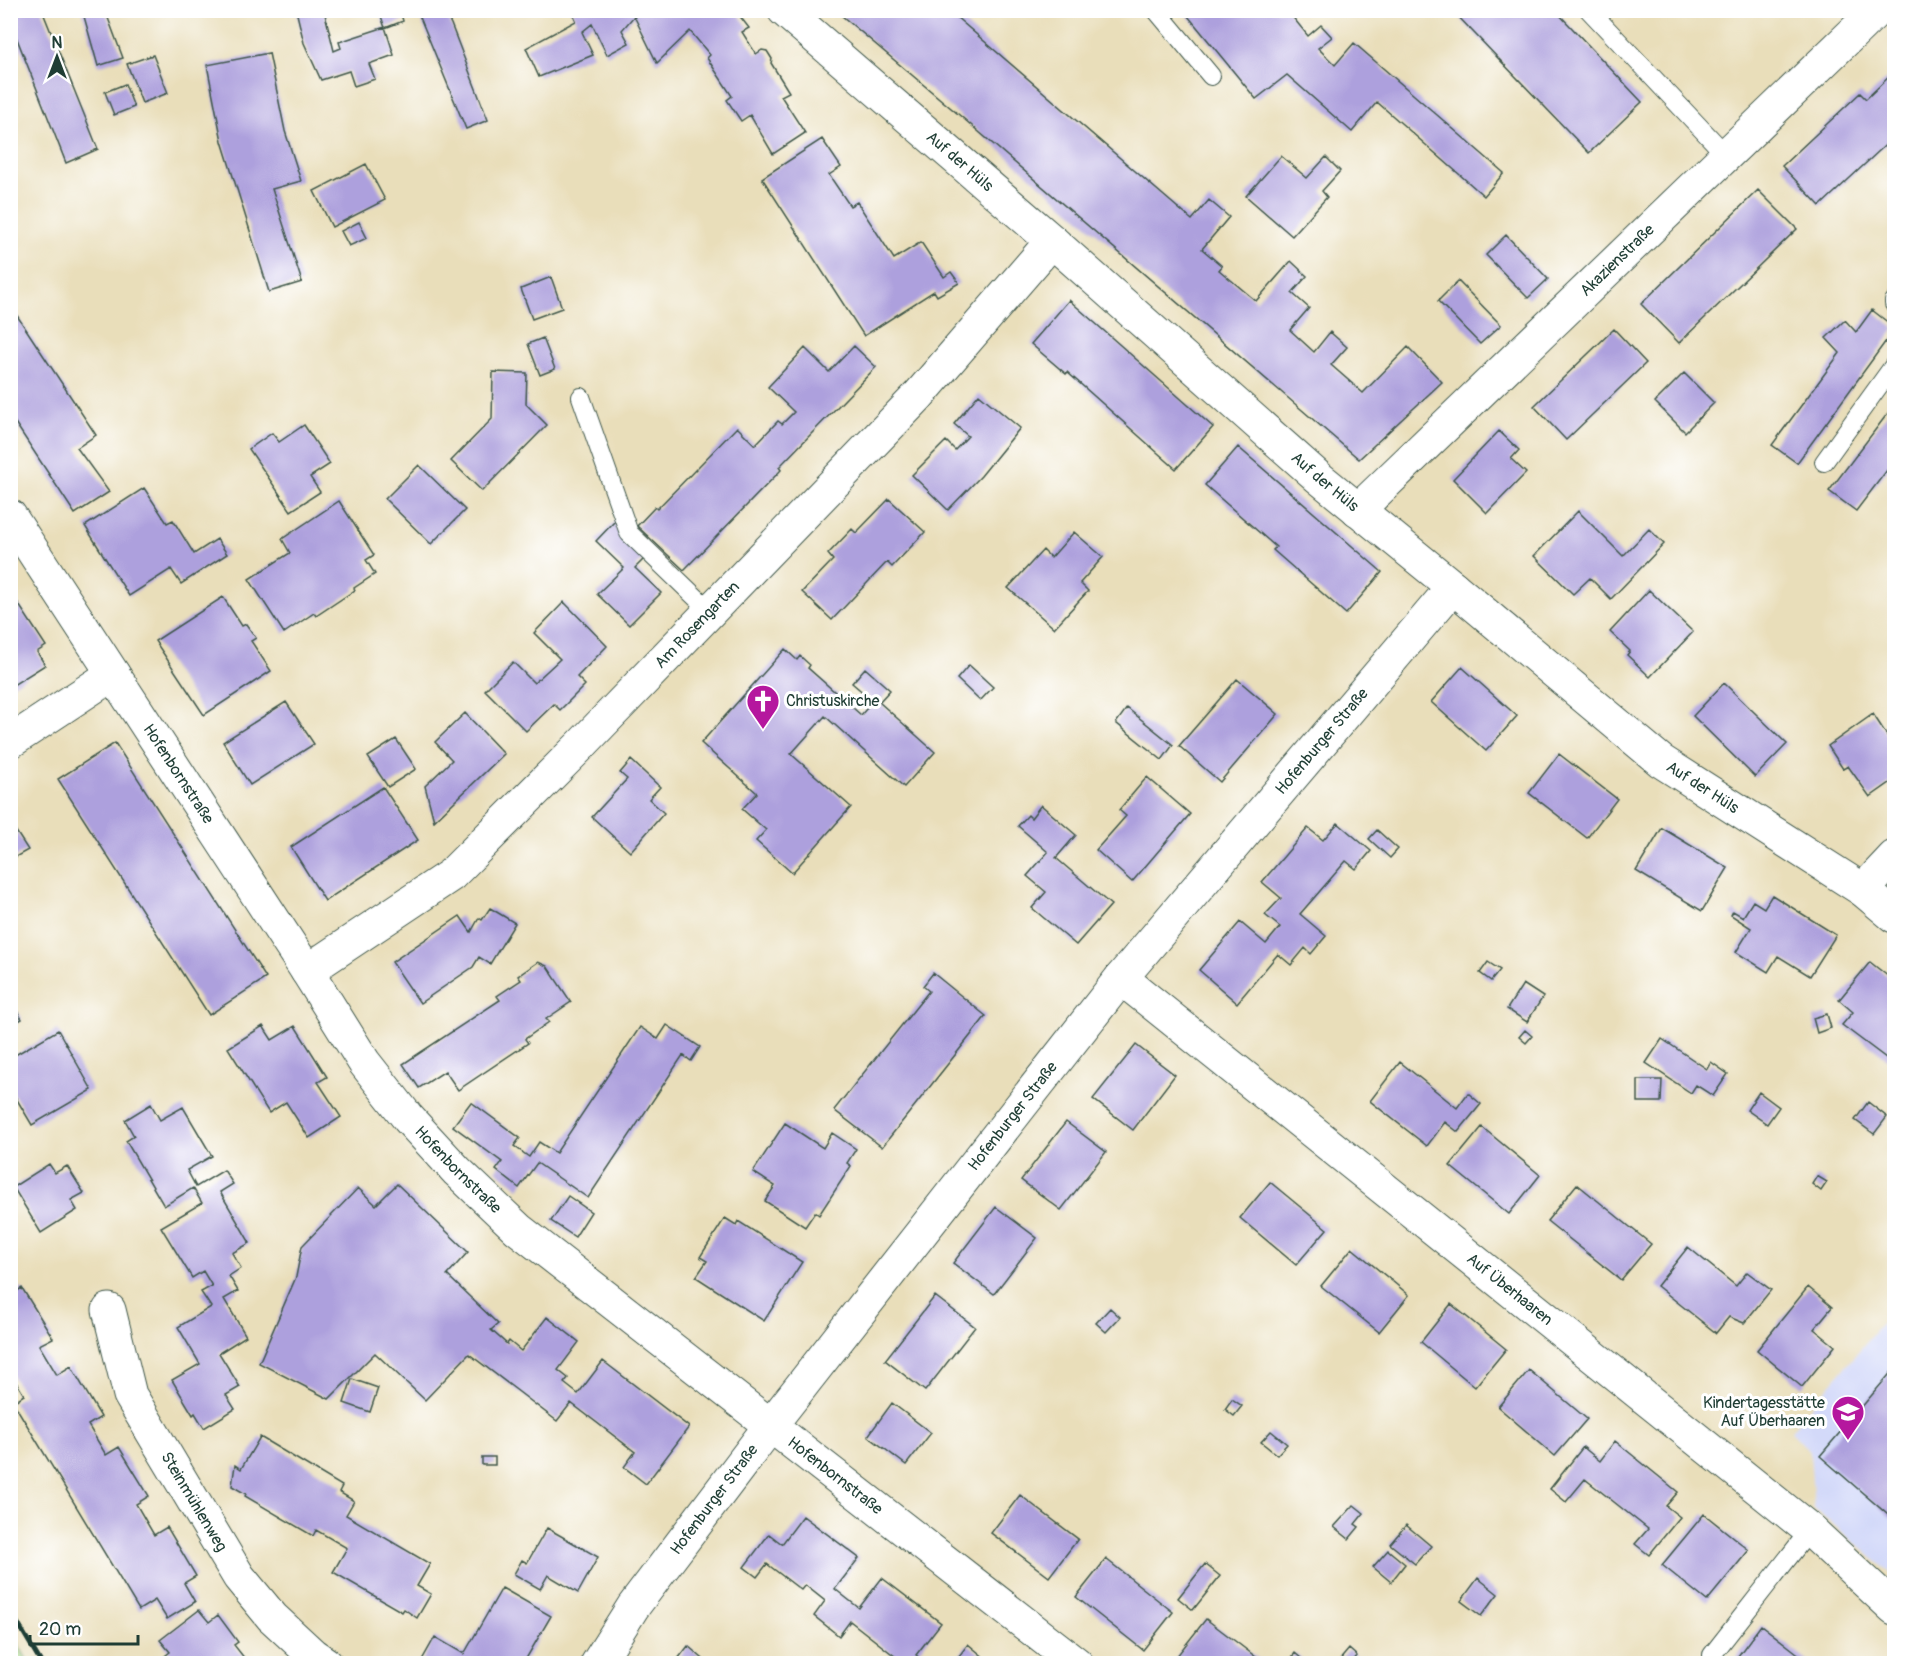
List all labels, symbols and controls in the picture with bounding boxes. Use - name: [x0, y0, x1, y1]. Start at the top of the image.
- north arrow: [27, 27, 87, 87]
- text: N: [52, 33, 63, 53]
- street label: Auf der Hüls: [922, 127, 997, 196]
- street label: Akazienstraße: [1576, 220, 1659, 301]
- street label: Auf der Hüls: [1287, 448, 1363, 516]
- street label: Am Rosengarten: [650, 577, 744, 673]
- church icon: Christuskirche: [745, 683, 781, 730]
- street label: Hofenburger Straße: [1271, 684, 1373, 799]
- place label: Christuskirche: [786, 691, 880, 711]
- street label: Hofenbornstraße: [138, 720, 218, 828]
- street label: Auf der Hüls: [1662, 757, 1743, 818]
- street label: Hofenburger Straße: [964, 1057, 1062, 1175]
- street label: Hofenbornstraße: [410, 1122, 506, 1218]
- street label: Auf Überhaaren: [1463, 1249, 1557, 1330]
- place label: Kindertagesstätte Auf Überhaaren: [1703, 1393, 1825, 1431]
- school or university icon: Kindertagesstätte Auf Überhaaren: [1830, 1394, 1866, 1441]
- street label: Hofenbornstraße: [783, 1432, 887, 1519]
- street label: Hofenburger Straße: [666, 1440, 762, 1559]
- street label: Steinmühlenweg: [156, 1448, 231, 1555]
- scale bar: [30, 1608, 138, 1646]
- text: 20 m: [39, 1618, 81, 1641]

